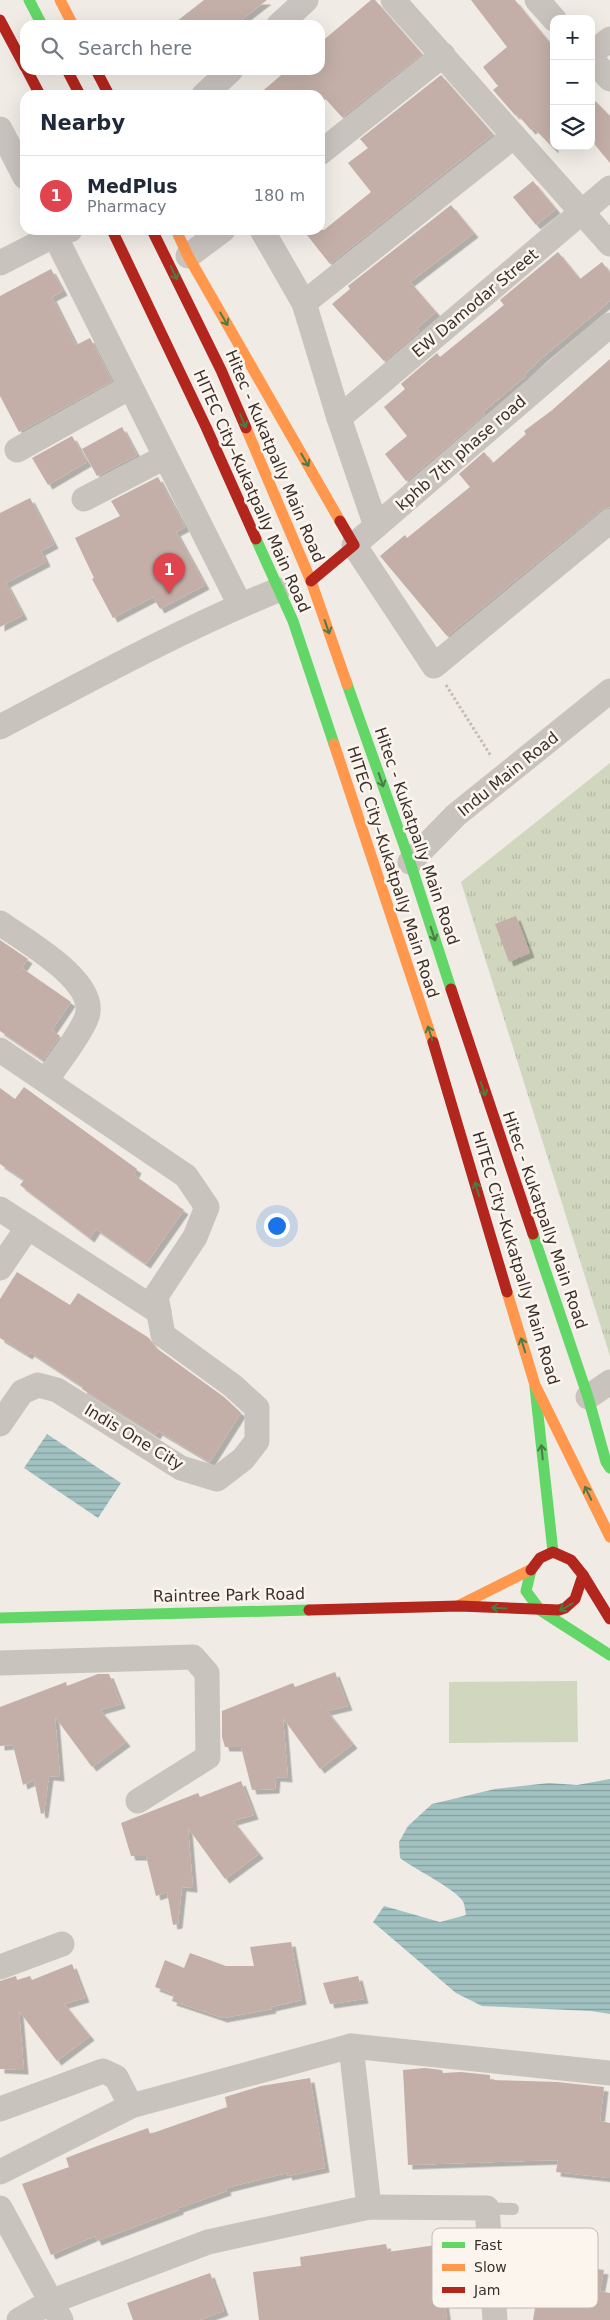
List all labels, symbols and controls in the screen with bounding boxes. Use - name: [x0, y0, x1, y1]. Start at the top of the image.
- map controls: [550, 15, 595, 150]
- button: +: [550, 15, 595, 60]
- search box: [20, 20, 325, 75]
- icon: search: [38, 34, 66, 62]
- text: Search here: [78, 37, 192, 59]
- button: −: [550, 60, 595, 105]
- button: layers: [550, 105, 595, 150]
- text: Nearby: [40, 111, 125, 135]
- text: MedPlus: [87, 175, 178, 197]
- text: 1: [50, 186, 62, 205]
- text: 180 m: [254, 186, 305, 205]
- text: Pharmacy: [87, 197, 167, 216]
- street label: EW Damodar Street: [408, 245, 542, 361]
- one-way arrow: [170, 265, 180, 280]
- one-way arrow: [219, 311, 229, 326]
- street label: Hitec - Kukatpally Main Road: [222, 347, 328, 565]
- street label: HITEC City–Kukatpally Main Road: [190, 367, 314, 615]
- street label: kphb 7th phase road: [392, 391, 530, 515]
- one-way arrow: [238, 413, 248, 428]
- one-way arrow: [300, 452, 310, 467]
- pin: 1: [153, 553, 185, 594]
- one-way arrow: [323, 619, 332, 634]
- street label: Hitec - Kukatpally Main Road: [371, 725, 463, 947]
- street label: Indu Main Road: [454, 728, 562, 820]
- street label: HITEC City–Kukatpally Main Road: [343, 744, 443, 1000]
- one-way arrow: [377, 772, 386, 788]
- one-way arrow: [429, 926, 439, 942]
- one-way arrow: [424, 1026, 434, 1042]
- one-way arrow: [479, 1081, 489, 1097]
- street label: Hitec - Kukatpally Main Road: [499, 1109, 591, 1331]
- street label: HITEC City–Kukatpally Main Road: [468, 1129, 564, 1387]
- one-way arrow: [471, 1181, 481, 1197]
- your location: [264, 1213, 290, 1239]
- one-way arrow: [518, 1337, 528, 1353]
- street label: Indis One City: [81, 1400, 187, 1474]
- one-way arrow: [537, 1444, 547, 1460]
- one-way arrow: [583, 1486, 593, 1501]
- street label: Raintree Park Road: [153, 1584, 305, 1606]
- one-way arrow: [559, 1602, 573, 1612]
- one-way arrow: [492, 1603, 508, 1612]
- legend: [432, 2228, 598, 2308]
- text: Fast: [474, 2237, 503, 2253]
- text: Slow: [474, 2259, 507, 2275]
- text: Jam: [473, 2282, 500, 2298]

